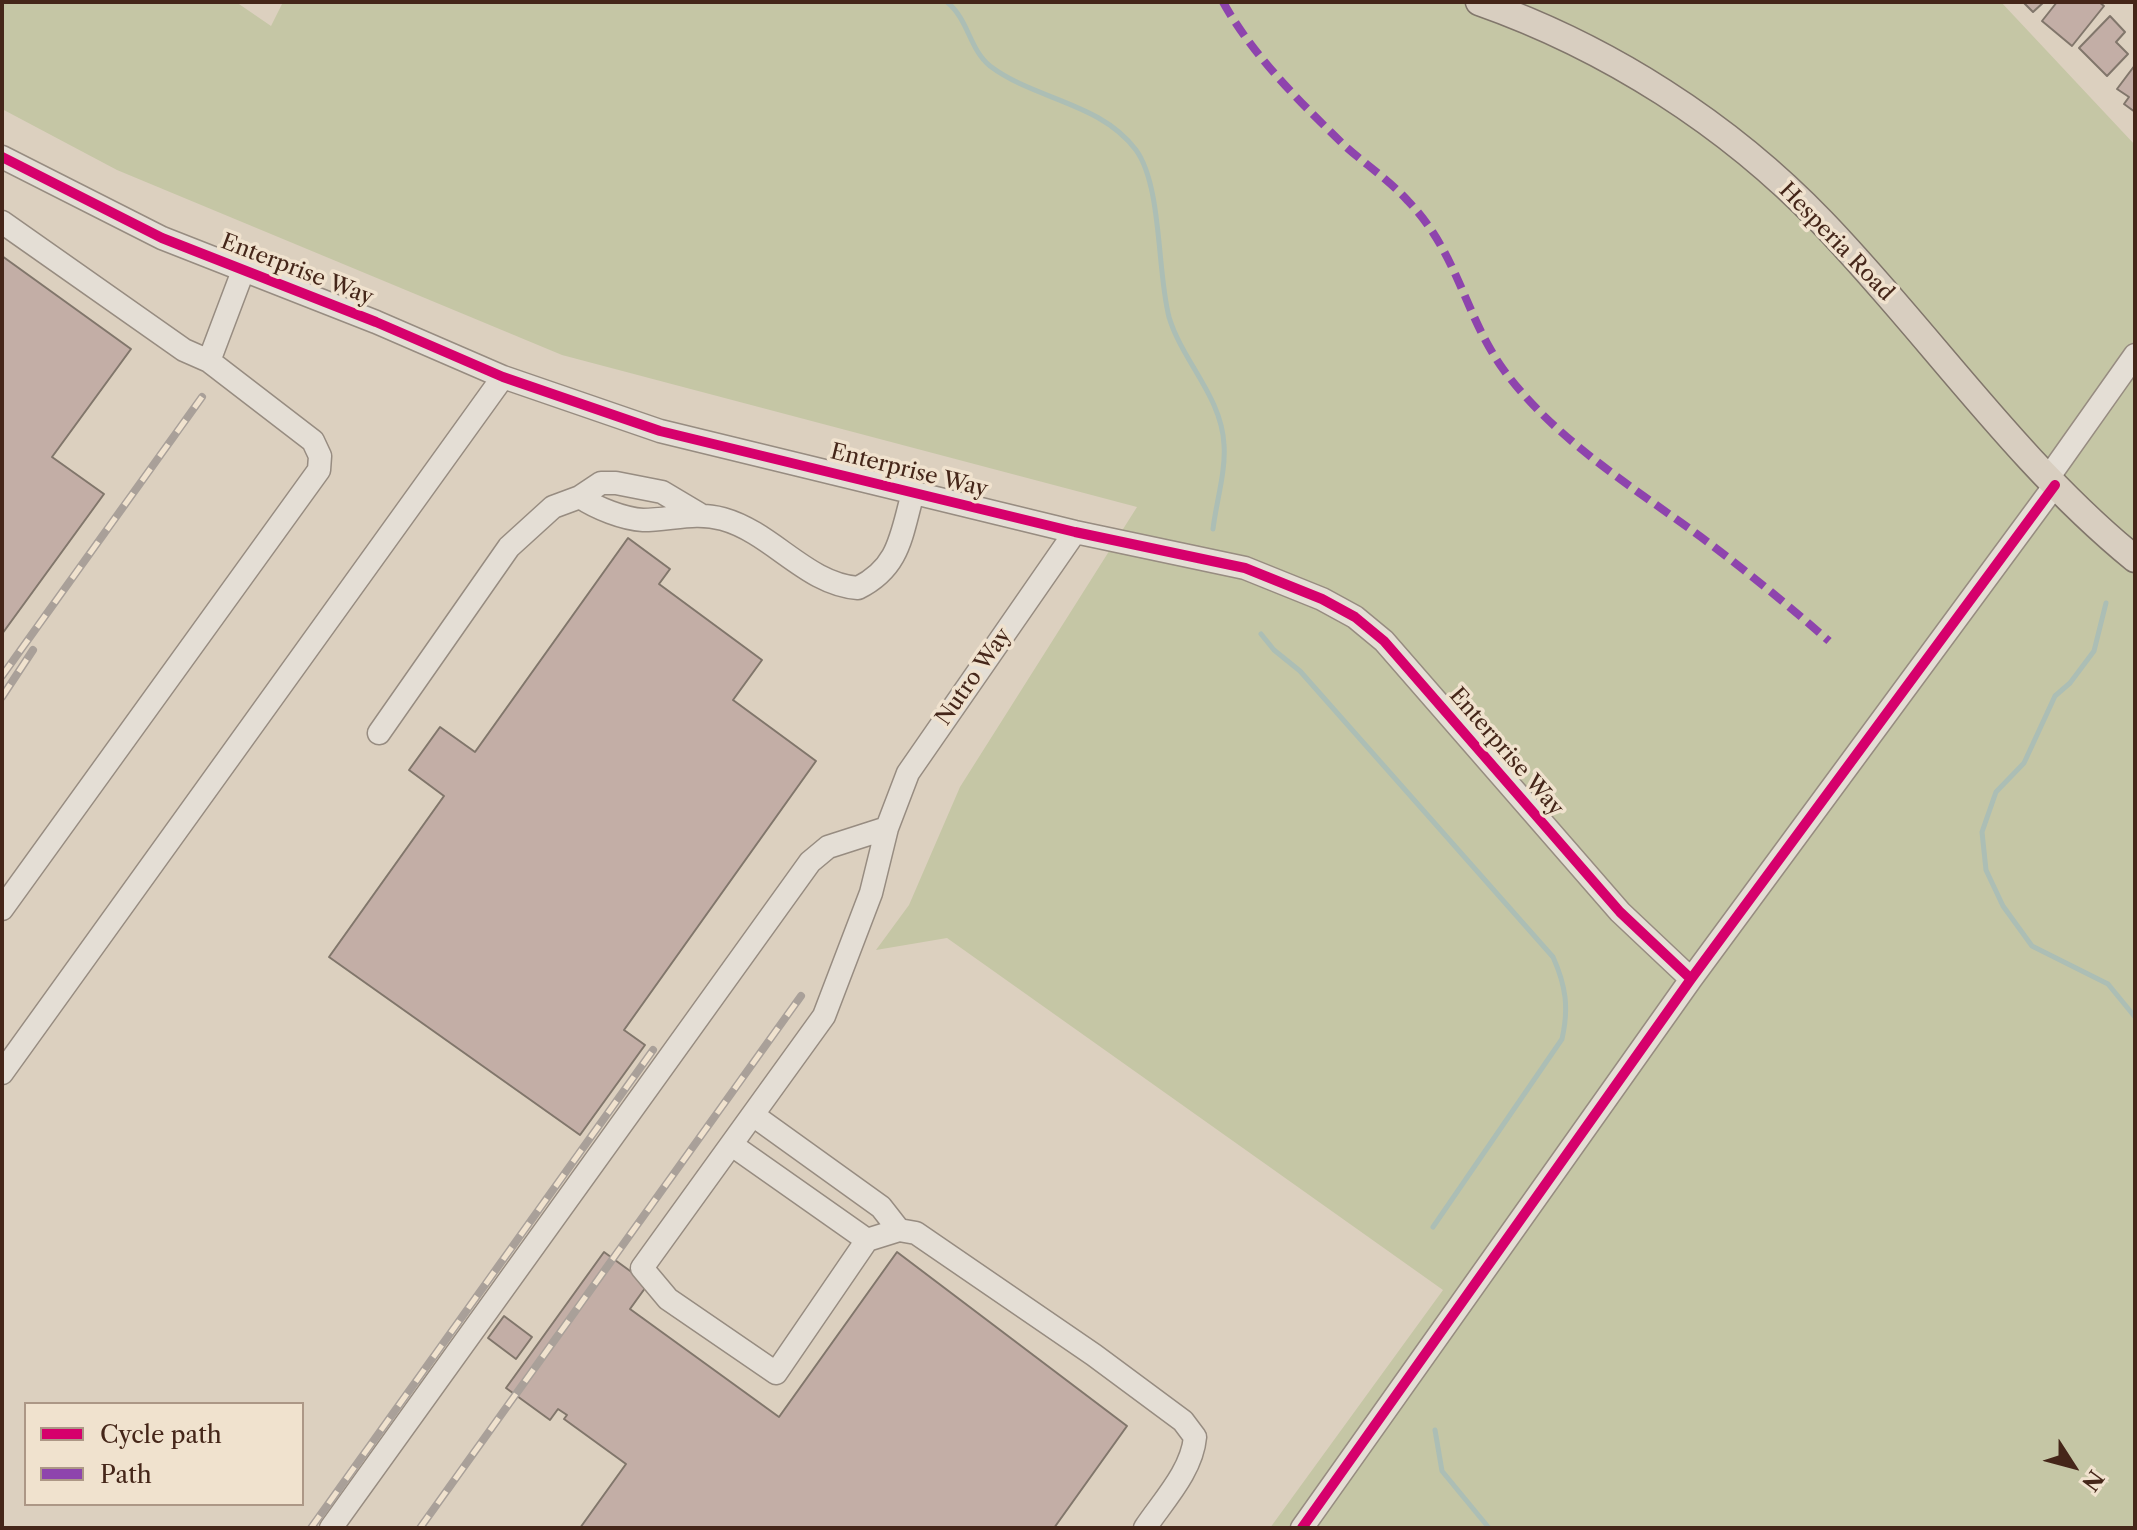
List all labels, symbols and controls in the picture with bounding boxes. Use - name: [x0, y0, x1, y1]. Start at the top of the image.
- street label: Hesperia Road: [1773, 177, 1899, 307]
- street label: Enterprise Way: [217, 229, 377, 311]
- street label: Enterprise Way: [828, 439, 990, 503]
- street label: Nutro Way: [931, 623, 1017, 731]
- street label: Enterprise Way: [1443, 683, 1569, 821]
- legend: [24, 1402, 304, 1506]
- text: Cycle path: [100, 1420, 222, 1449]
- north arrow: [2033, 1426, 2113, 1506]
- text: Path: [100, 1460, 152, 1489]
- text: N: [2076, 1465, 2109, 1496]

